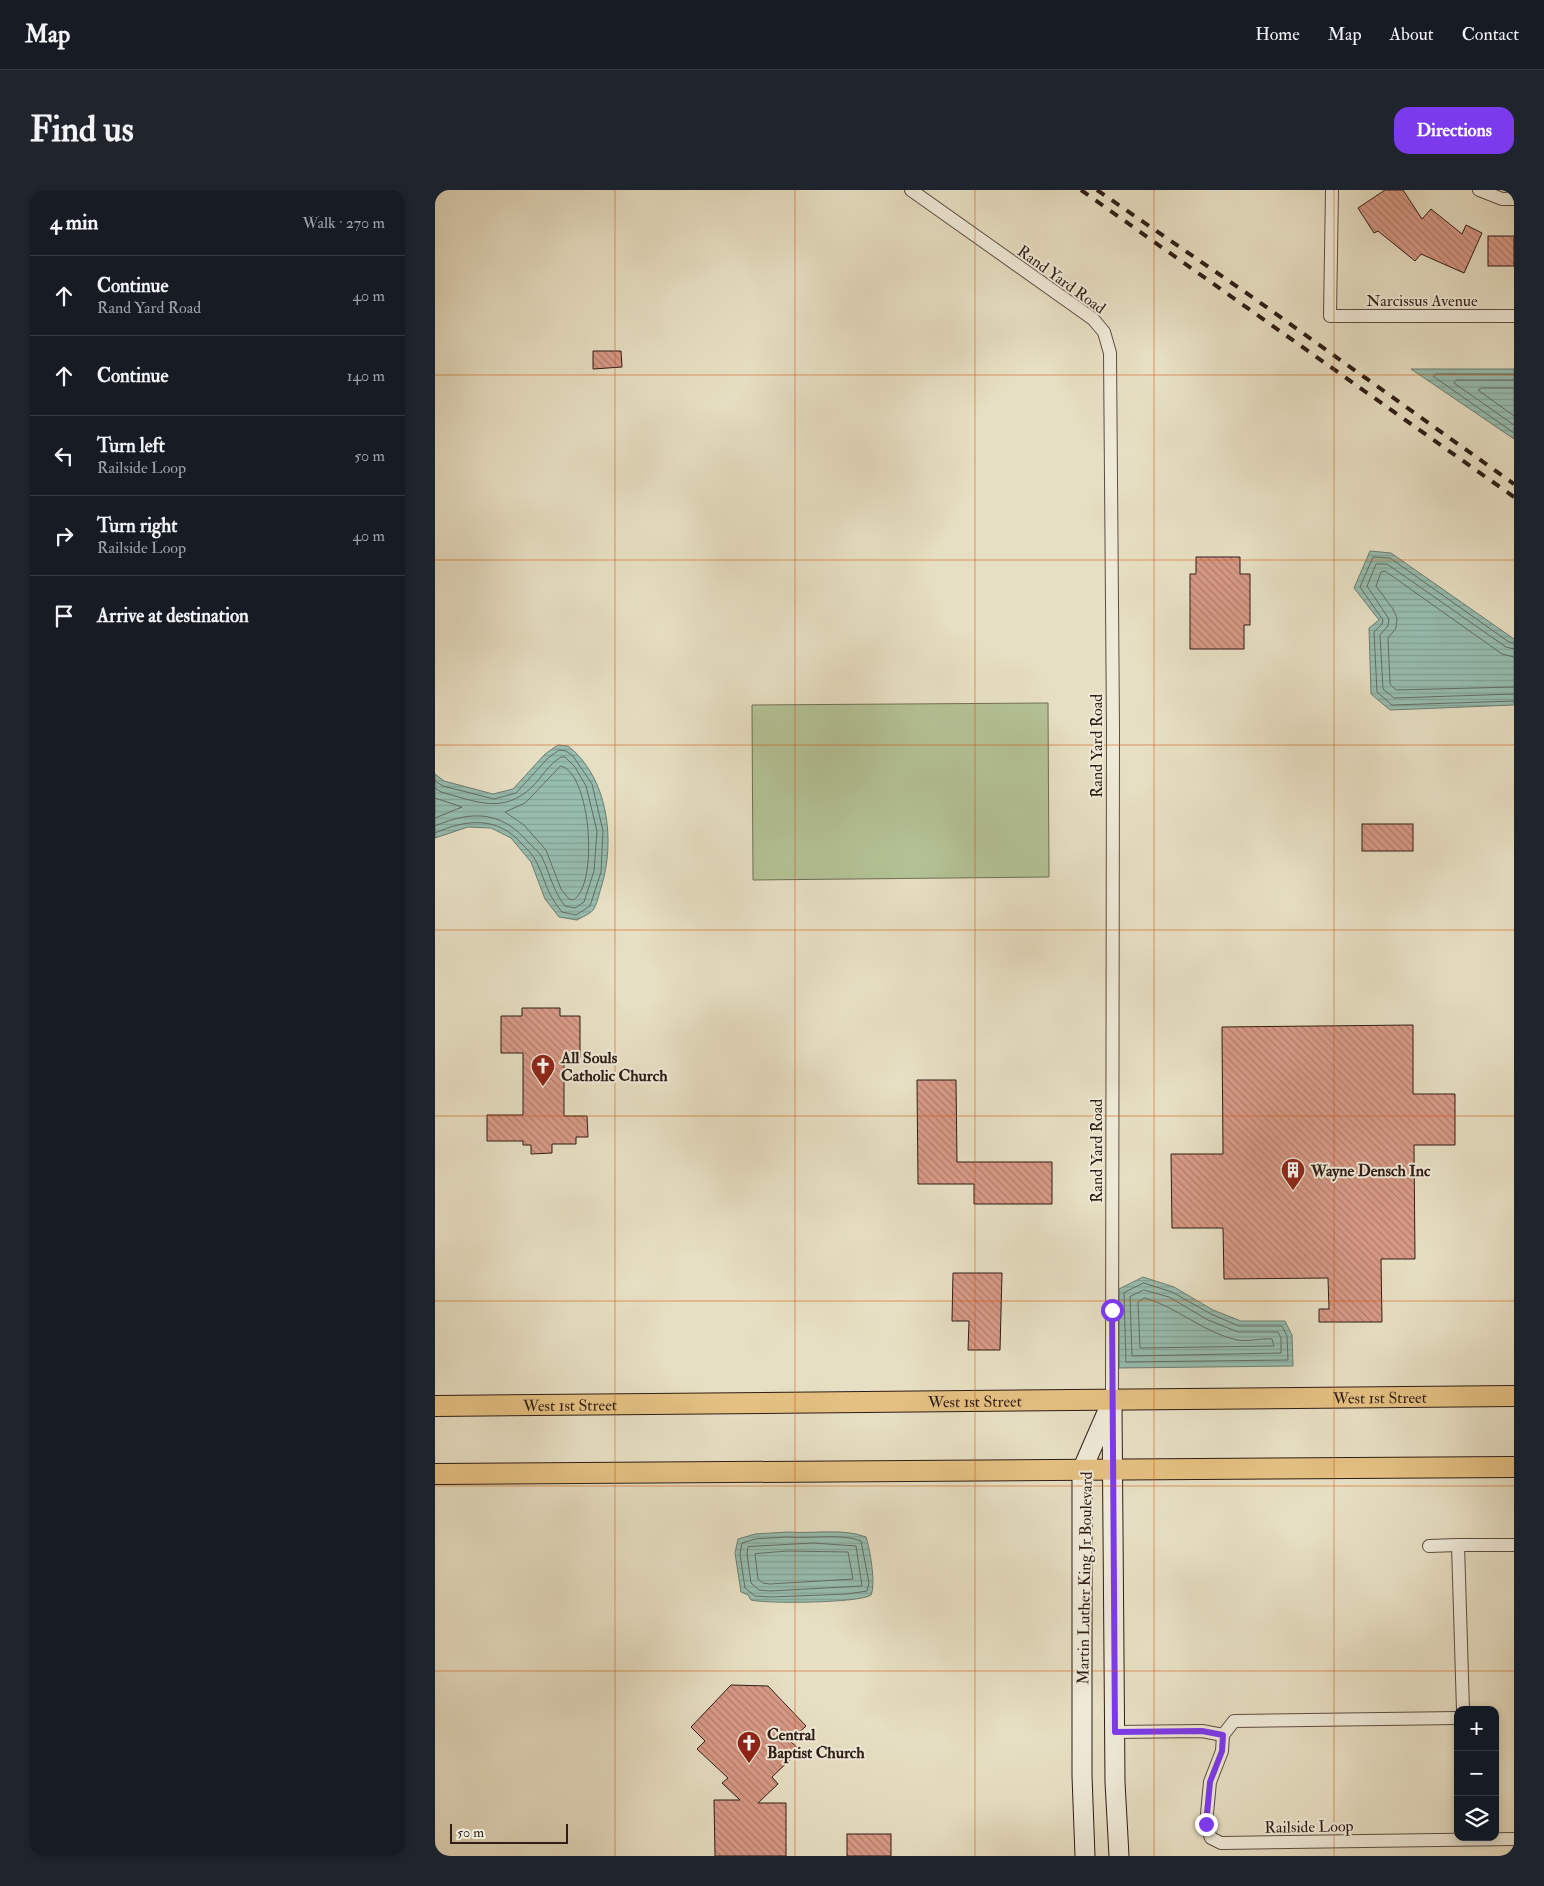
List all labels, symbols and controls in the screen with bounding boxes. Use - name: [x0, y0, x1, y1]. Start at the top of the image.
- text: Map: [25, 19, 70, 50]
- text: Home: [1255, 23, 1300, 46]
- text: Map: [1328, 23, 1362, 46]
- text: About: [1390, 23, 1434, 46]
- text: Contact: [1462, 23, 1519, 46]
- button: Directions: [1394, 107, 1514, 154]
- text: Find us: [30, 108, 134, 152]
- text: 4 min: [50, 209, 98, 236]
- text: Walk · 270 m: [303, 213, 385, 233]
- street label: Rand Yard Road: [1013, 241, 1110, 319]
- text: Continue: [97, 274, 168, 298]
- icon: ahead: [50, 282, 78, 310]
- text: 40 m: [352, 286, 385, 306]
- street label: Narcissus Avenue: [1366, 291, 1478, 311]
- text: Rand Yard Road: [97, 298, 201, 318]
- icon: ahead: [50, 362, 78, 390]
- text: Continue: [97, 364, 168, 388]
- text: 140 m: [347, 366, 385, 386]
- text: Turn left: [97, 434, 165, 458]
- icon: left: [50, 442, 78, 470]
- text: 50 m: [354, 446, 385, 466]
- text: Railside Loop: [97, 458, 186, 478]
- text: Turn right: [97, 514, 177, 538]
- icon: right: [50, 522, 78, 550]
- text: 40 m: [352, 526, 385, 546]
- text: Railside Loop: [97, 538, 186, 558]
- icon: arrive: [50, 602, 78, 630]
- text: Arrive at destination: [97, 604, 249, 628]
- street label: Rand Yard Road: [1087, 694, 1107, 798]
- place label: All Souls Catholic Church: [560, 1048, 668, 1086]
- church icon: All Souls Catholic Church: [530, 1053, 556, 1087]
- street label: Rand Yard Road: [1087, 1099, 1107, 1203]
- building icon: Wayne Densch Inc: [1280, 1157, 1306, 1191]
- place label: Wayne Densch Inc: [1310, 1161, 1431, 1182]
- route start: [1101, 1299, 1124, 1322]
- street label: West 1st Street: [1332, 1388, 1427, 1409]
- street label: West 1st Street: [927, 1392, 1022, 1412]
- street label: West 1st Street: [522, 1395, 617, 1416]
- street label: Martin Luther King Jr Boulevard: [1073, 1471, 1098, 1685]
- map controls: [1454, 1706, 1499, 1841]
- button: +: [1454, 1706, 1499, 1751]
- place label: Central Baptist Church: [767, 1725, 865, 1764]
- church icon: Central Baptist Church: [736, 1730, 762, 1764]
- button: −: [1454, 1751, 1499, 1796]
- button: layers: [1454, 1796, 1499, 1841]
- route end: [1195, 1813, 1218, 1836]
- street label: Railside Loop: [1264, 1816, 1354, 1839]
- scale bar: [450, 1821, 567, 1844]
- text: 50 m: [457, 1824, 484, 1841]

